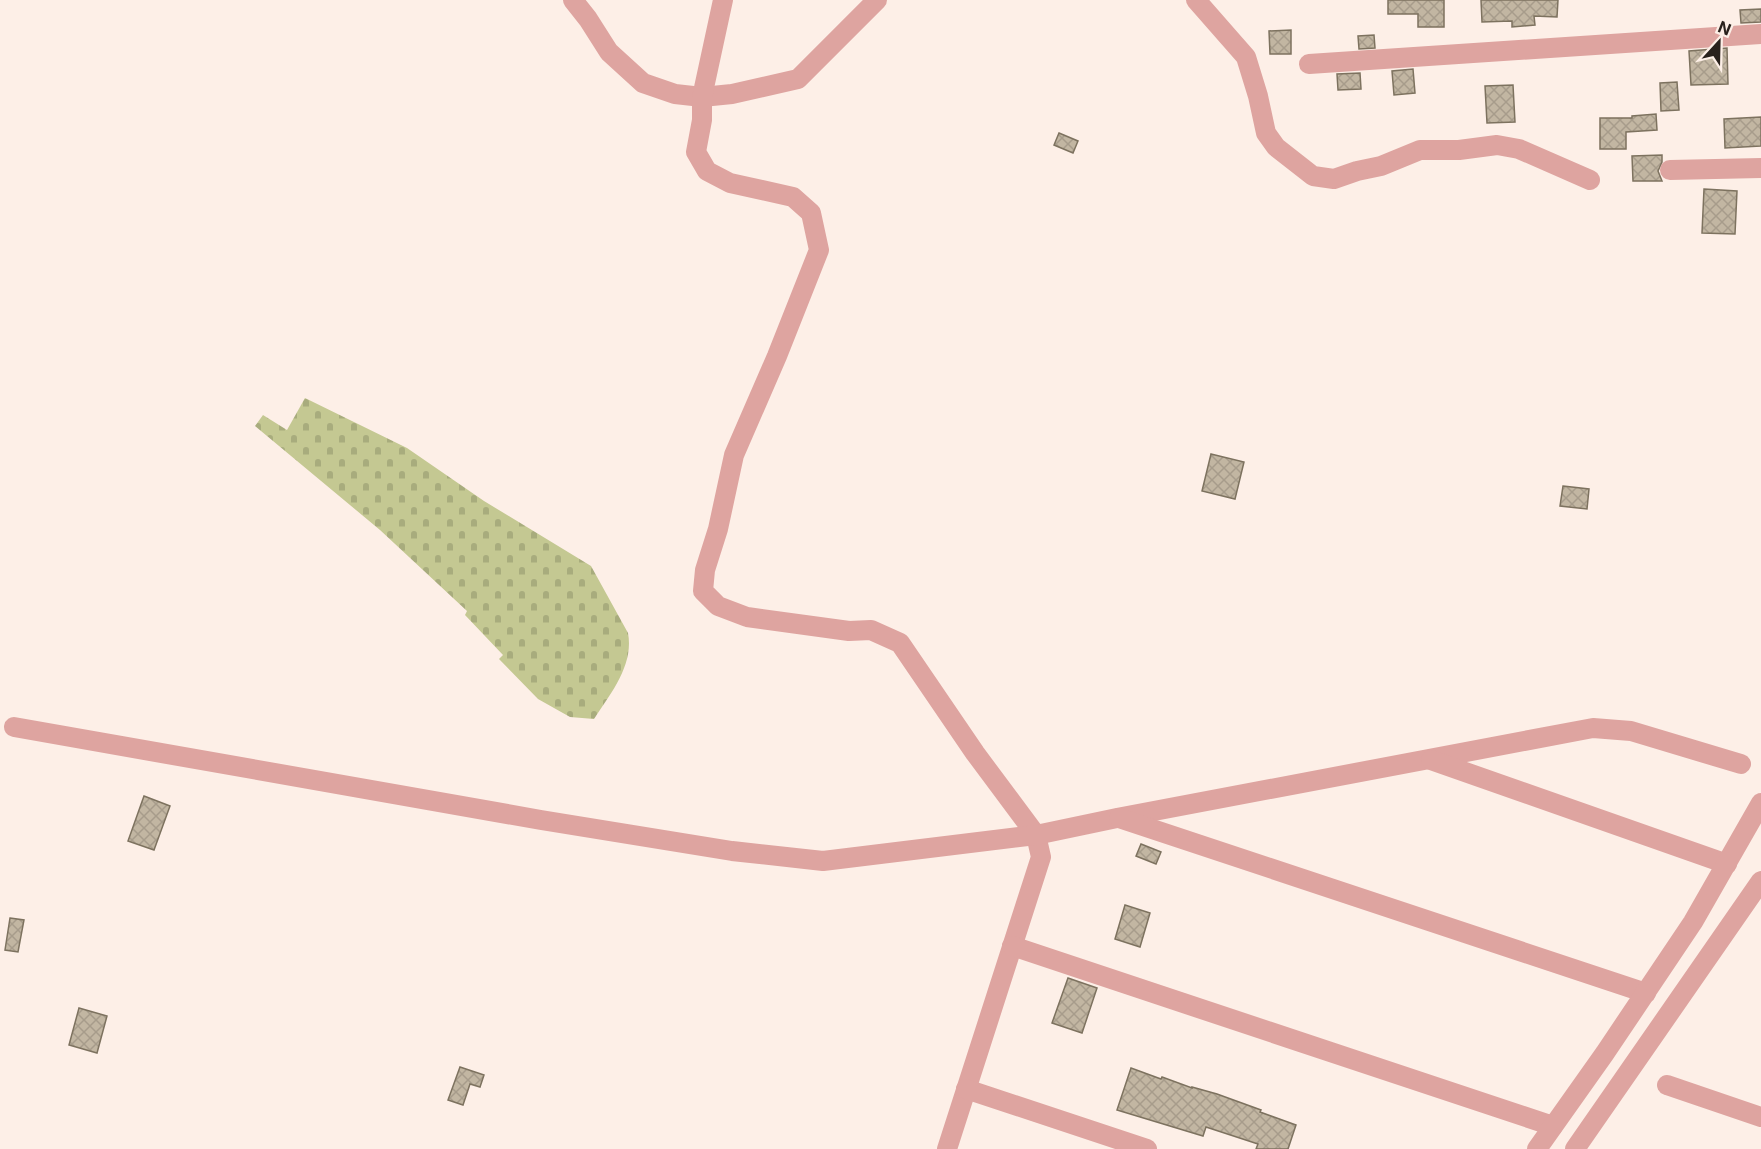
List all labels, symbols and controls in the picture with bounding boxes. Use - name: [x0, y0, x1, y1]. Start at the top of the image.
- north arrow: [1689, 12, 1749, 72]
- text: N: [1715, 17, 1734, 40]

